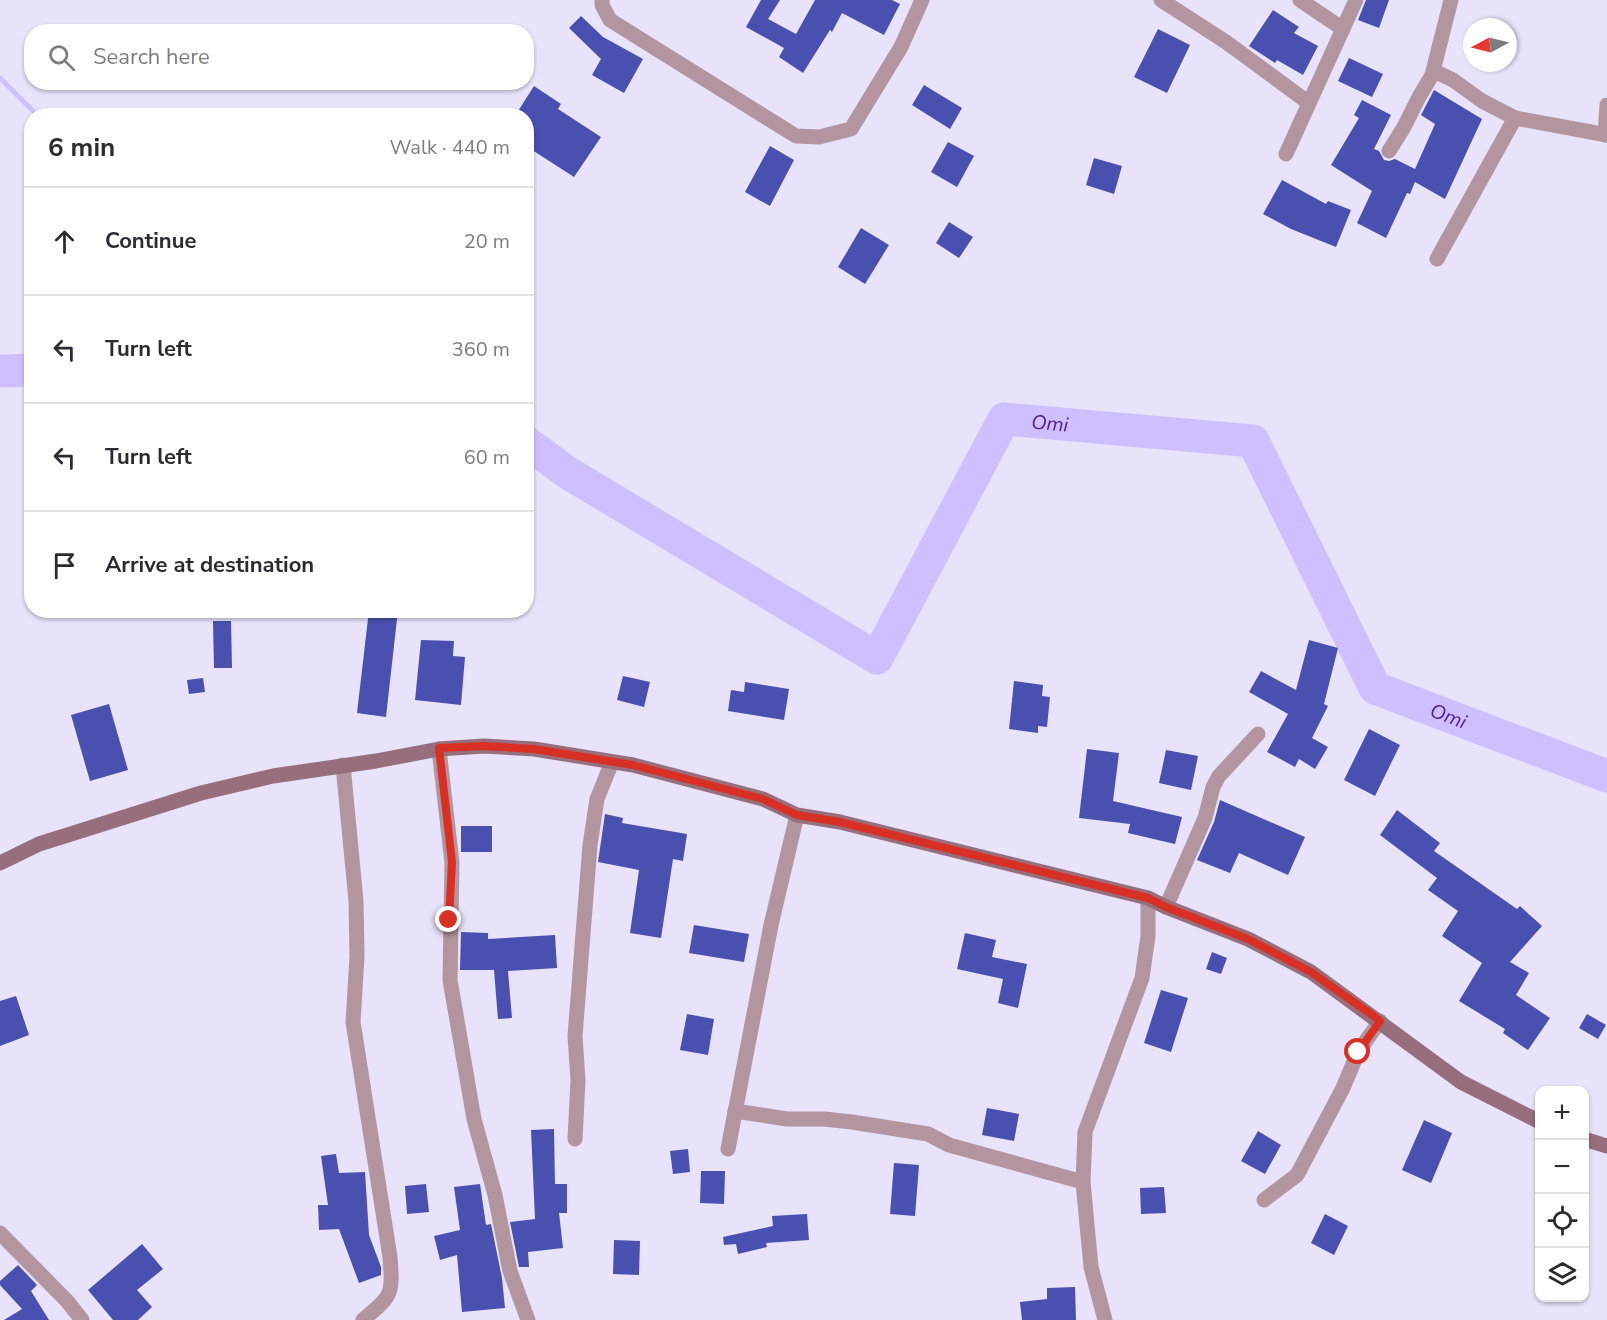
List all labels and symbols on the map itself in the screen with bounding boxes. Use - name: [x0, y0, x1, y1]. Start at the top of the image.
- north arrow: [1463, 18, 1517, 72]
- water label: Omi: [1030, 408, 1070, 438]
- water label: Omi: [1426, 697, 1471, 735]
- route end: [435, 906, 461, 932]
- route start: [1344, 1038, 1370, 1064]

